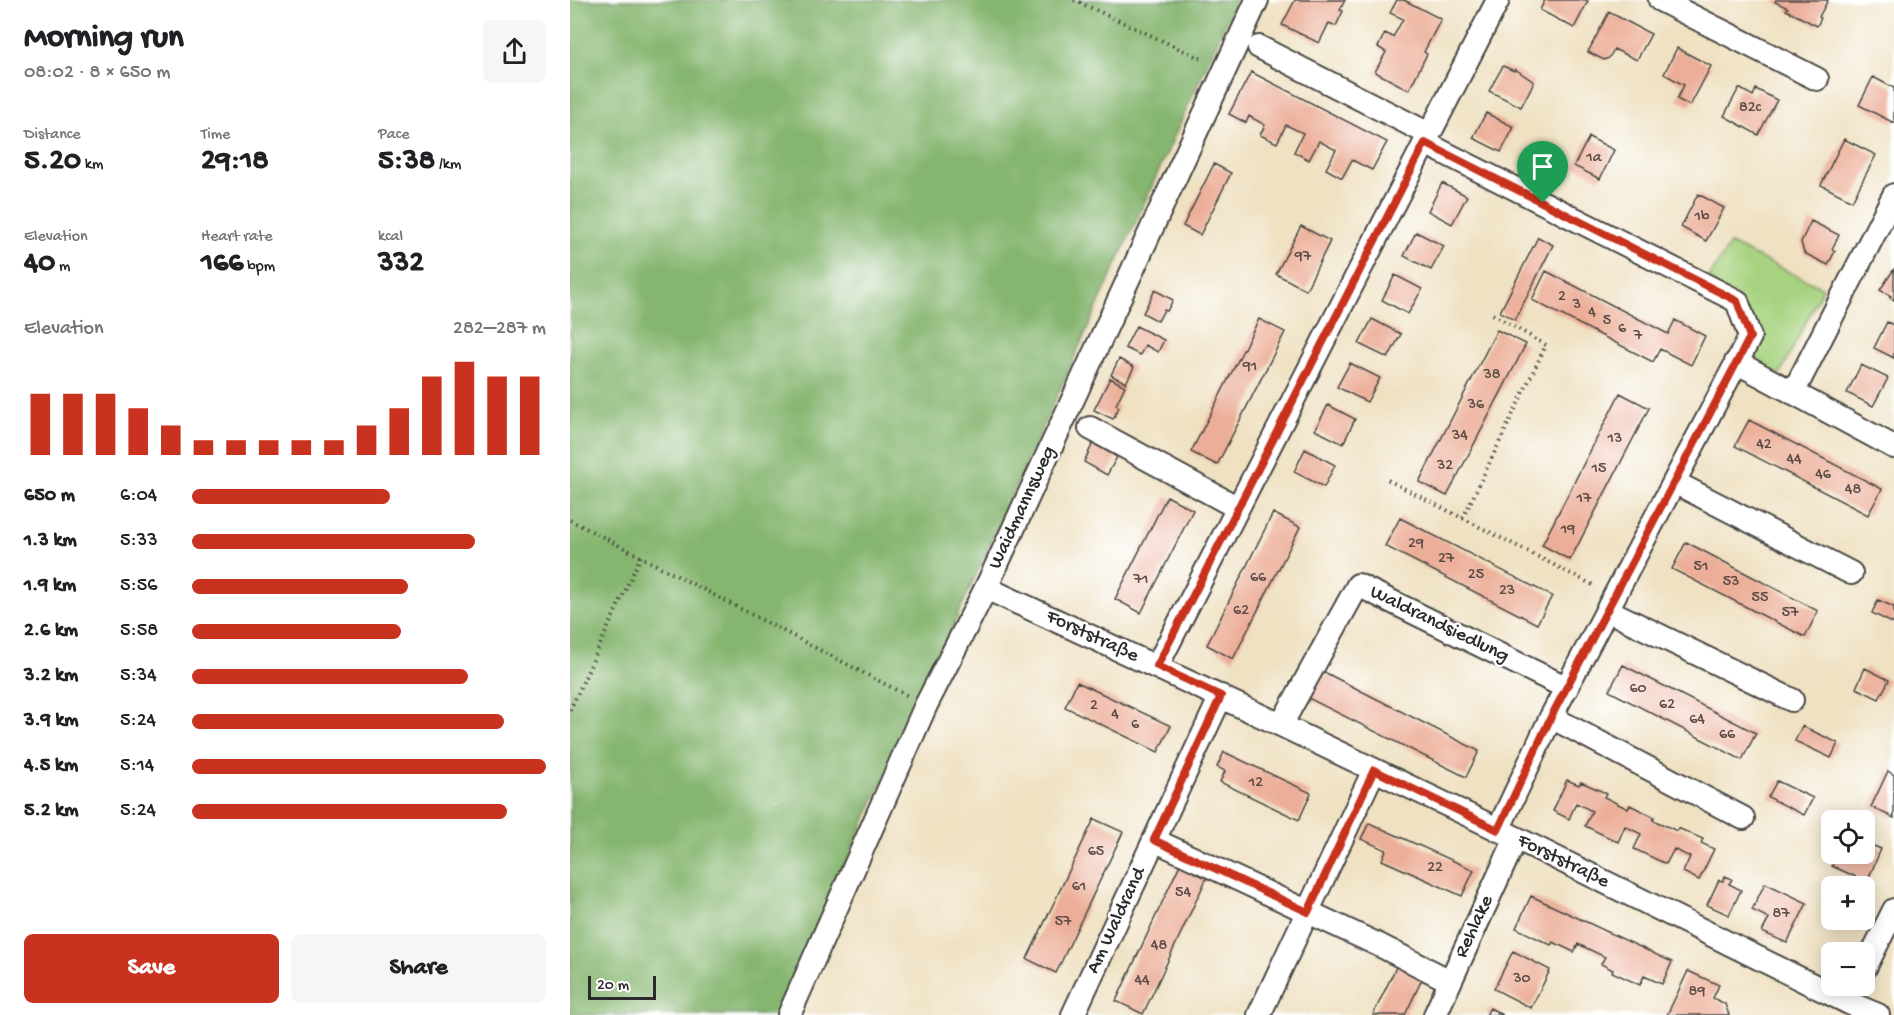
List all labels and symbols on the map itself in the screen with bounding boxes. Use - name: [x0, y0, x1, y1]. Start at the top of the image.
- house number: 82c: [1739, 99, 1762, 118]
- pin: [1517, 141, 1568, 203]
- house number: 1a: [1585, 149, 1603, 168]
- house number: 1b: [1694, 208, 1710, 227]
- house number: 97: [1294, 248, 1312, 267]
- house number: 2: [1558, 288, 1566, 307]
- house number: 3: [1572, 296, 1581, 315]
- house number: 4: [1588, 304, 1596, 323]
- house number: 5: [1603, 312, 1611, 331]
- house number: 6: [1618, 320, 1627, 339]
- house number: 7: [1633, 327, 1643, 346]
- house number: 91: [1242, 358, 1257, 377]
- house number: 38: [1482, 366, 1501, 385]
- house number: 36: [1467, 396, 1485, 415]
- house number: 34: [1451, 427, 1468, 446]
- house number: 13: [1607, 430, 1622, 449]
- house number: 42: [1756, 436, 1772, 455]
- street label: Waidmannsweg: [984, 443, 1062, 573]
- house number: 44: [1786, 451, 1802, 470]
- house number: 32: [1436, 457, 1453, 476]
- house number: 15: [1591, 460, 1606, 479]
- house number: 46: [1815, 466, 1832, 485]
- house number: 48: [1845, 481, 1861, 500]
- house number: 17: [1576, 490, 1592, 509]
- house number: 19: [1560, 521, 1575, 540]
- house number: 29: [1408, 535, 1424, 554]
- house number: 27: [1438, 550, 1455, 569]
- house number: 51: [1694, 558, 1708, 577]
- house number: 25: [1468, 566, 1484, 585]
- house number: 66: [1250, 569, 1267, 588]
- house number: 71: [1133, 571, 1148, 590]
- house number: 53: [1723, 573, 1739, 592]
- street label: Waldrandsiedlung: [1366, 581, 1512, 669]
- house number: 23: [1499, 582, 1515, 601]
- house number: 55: [1752, 589, 1768, 608]
- house number: 62: [1233, 602, 1249, 621]
- house number: 57: [1782, 604, 1799, 623]
- street label: Forststraße: [1041, 605, 1143, 669]
- house number: 60: [1629, 680, 1647, 699]
- house number: 62: [1659, 696, 1675, 715]
- house number: 2: [1090, 697, 1098, 716]
- house number: 4: [1111, 706, 1119, 725]
- house number: 64: [1689, 711, 1705, 730]
- house number: 6: [1131, 716, 1140, 735]
- house number: 66: [1719, 726, 1736, 745]
- house number: 12: [1248, 774, 1263, 793]
- street label: Forststraße: [1512, 829, 1613, 894]
- house number: 65: [1088, 843, 1104, 862]
- house number: 22: [1427, 859, 1443, 878]
- street label: Am Waldrand: [1082, 862, 1153, 978]
- house number: 61: [1072, 878, 1086, 897]
- house number: 54: [1175, 884, 1191, 903]
- street label: Rehlake: [1451, 891, 1500, 962]
- house number: 87: [1772, 905, 1790, 924]
- house number: 57: [1055, 913, 1072, 932]
- house number: 48: [1151, 937, 1167, 956]
- house number: 30: [1512, 970, 1531, 989]
- house number: 44: [1134, 972, 1150, 991]
- scale bar: [588, 973, 656, 1000]
- house number: 89: [1689, 983, 1705, 1002]

